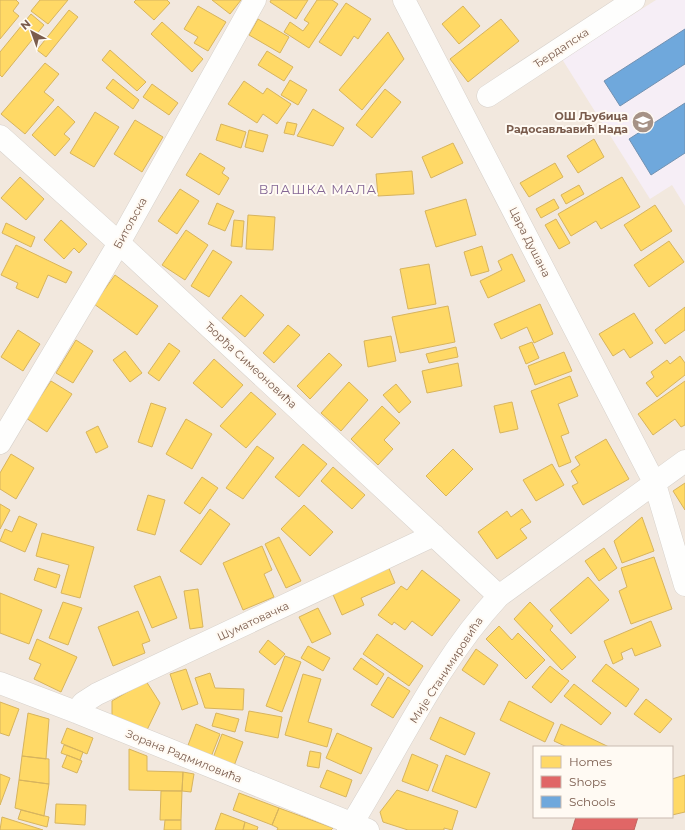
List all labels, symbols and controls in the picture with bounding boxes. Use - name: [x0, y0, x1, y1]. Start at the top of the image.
- north arrow: [12, 12, 52, 52]
- text: N: [17, 16, 33, 33]
- street label: Ђердапска: [531, 25, 591, 71]
- place label: ОШ Љубица Радосављавић Нада: [506, 109, 628, 136]
- school or university icon: ОШ Љубица Радосављавић Нада: [630, 109, 656, 135]
- district label: ВЛАШКА МАЛА: [259, 181, 377, 197]
- street label: Битољска: [110, 195, 150, 251]
- street label: Цара Душана: [506, 204, 554, 280]
- street label: Ђорђа Симеоновића: [202, 319, 300, 411]
- street label: Шуматовачка: [215, 598, 291, 644]
- street label: Мије Станимировића: [406, 614, 486, 726]
- street label: Зорана Радмиловића: [124, 726, 244, 786]
- legend: [533, 746, 673, 818]
- text: Homes: [569, 754, 612, 769]
- text: Shops: [569, 774, 606, 789]
- text: Schools: [569, 794, 615, 809]

